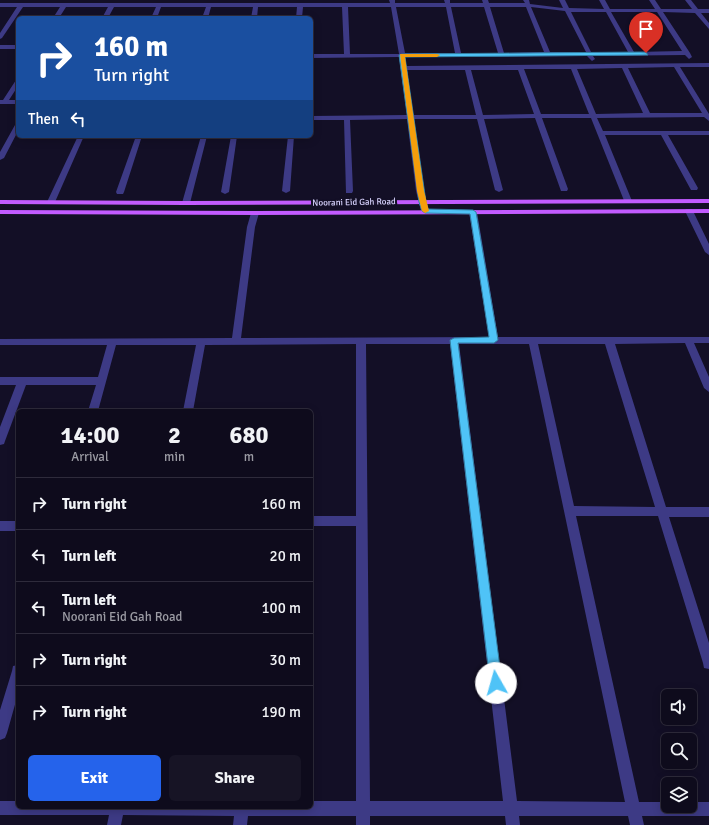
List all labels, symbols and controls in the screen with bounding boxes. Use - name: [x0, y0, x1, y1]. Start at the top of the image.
- pin: [629, 12, 663, 53]
- icon: arrive: [635, 18, 657, 40]
- text: 160 m: [94, 30, 168, 64]
- icon: right: [28, 32, 80, 84]
- text: Turn right: [94, 64, 169, 86]
- icon: left: [67, 108, 89, 130]
- text: Then: [28, 110, 59, 128]
- street label: Noorani Eid Gah Road: [312, 196, 396, 209]
- text: 14:00: [61, 420, 119, 450]
- text: 2: [168, 420, 181, 450]
- text: 680: [230, 420, 268, 450]
- text: Arrival: [71, 449, 109, 465]
- text: min: [164, 449, 185, 465]
- text: m: [244, 449, 254, 465]
- icon: right: [28, 493, 50, 515]
- text: Turn right: [62, 495, 127, 513]
- text: 160 m: [261, 495, 301, 513]
- icon: left: [28, 545, 50, 567]
- text: Turn left: [62, 547, 116, 565]
- text: 20 m: [270, 547, 301, 565]
- text: Turn left: [62, 591, 116, 609]
- icon: left: [28, 597, 50, 619]
- text: 100 m: [261, 599, 301, 617]
- text: Noorani Eid Gah Road: [62, 609, 182, 625]
- icon: right: [28, 649, 50, 671]
- text: Turn right: [62, 651, 127, 669]
- text: 30 m: [270, 651, 301, 669]
- position arrow: [475, 662, 517, 704]
- map controls: [661, 689, 697, 813]
- button: sound: [661, 689, 697, 725]
- icon: right: [28, 701, 50, 723]
- text: Turn right: [62, 703, 127, 721]
- text: 190 m: [261, 703, 301, 721]
- button: search: [661, 733, 697, 769]
- button: Exit: [28, 755, 161, 801]
- button: Share: [169, 755, 301, 801]
- button: layers: [661, 777, 697, 813]

